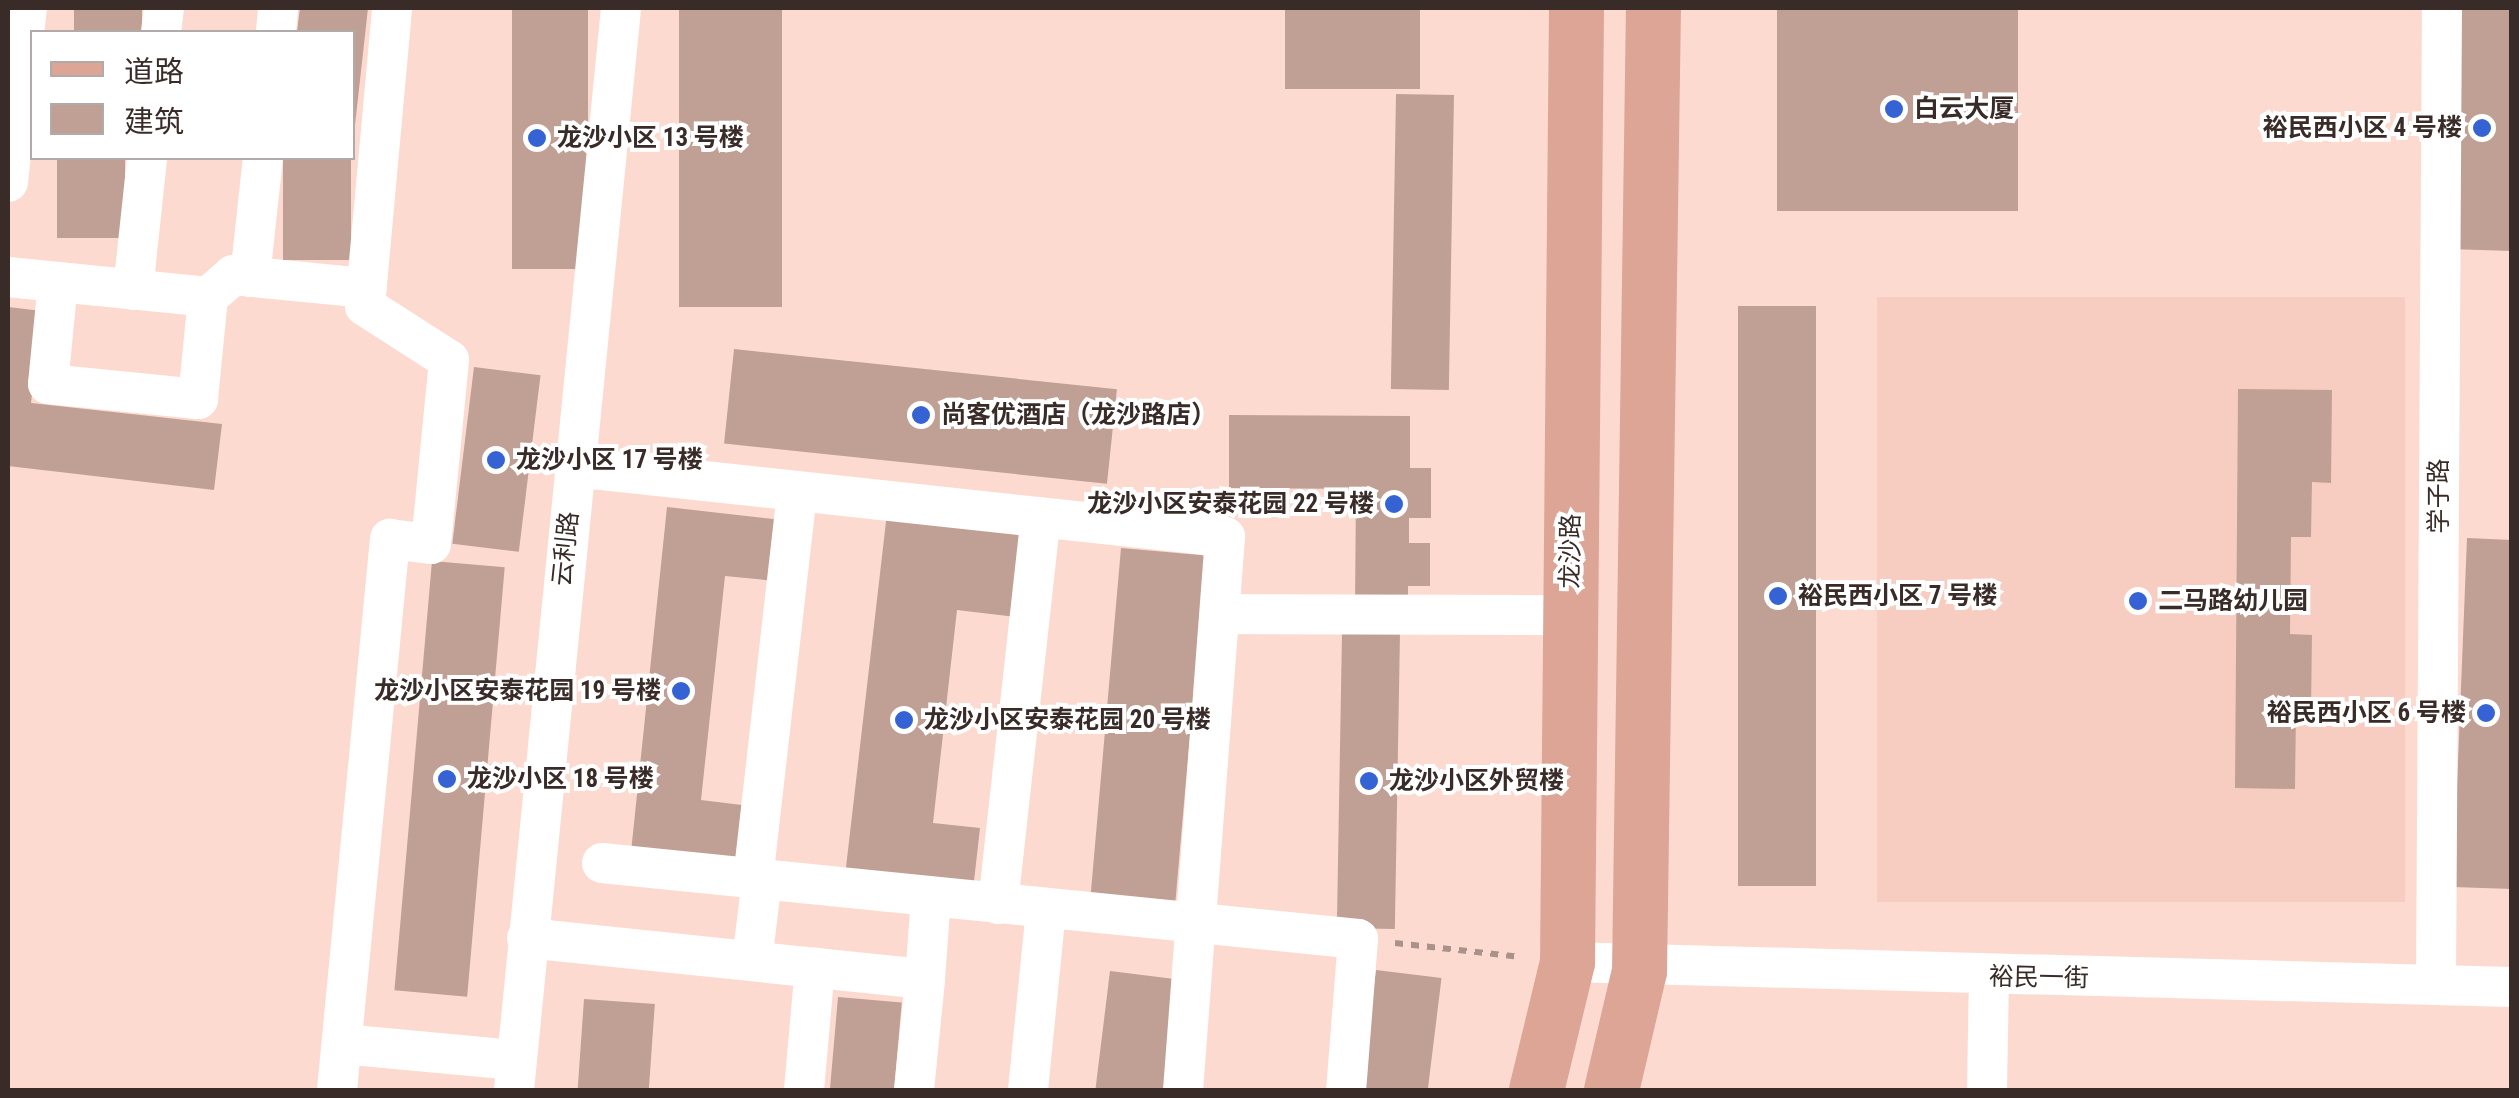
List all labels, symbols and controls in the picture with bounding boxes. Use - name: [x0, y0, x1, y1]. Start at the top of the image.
- legend: [30, 30, 355, 160]
- text: 道路: [124, 54, 184, 89]
- place label: 白云大厦: [1914, 94, 2014, 124]
- marker: 白云大厦: [1883, 98, 1905, 120]
- text: 建筑: [124, 104, 184, 139]
- place label: 裕民西小区 4 号楼: [2263, 113, 2462, 143]
- marker: 裕民西小区 4 号楼: [2471, 117, 2493, 139]
- place label: 龙沙小区 13 号楼: [557, 123, 744, 153]
- marker: 龙沙小区 13 号楼: [526, 127, 548, 149]
- place label: 尚客优酒店（龙沙路店）: [941, 400, 1216, 430]
- marker: 尚客优酒店（龙沙路店）: [910, 404, 932, 426]
- place label: 龙沙小区 17 号楼: [516, 445, 703, 475]
- marker: 龙沙小区 17 号楼: [485, 449, 507, 471]
- street label: 学子路: [2424, 459, 2454, 533]
- place label: 龙沙小区安泰花园 22 号楼: [1087, 489, 1374, 519]
- marker: 龙沙小区安泰花园 22 号楼: [1383, 493, 1405, 515]
- street label: 云利路: [547, 510, 585, 588]
- street label: 龙沙路: [1555, 513, 1587, 589]
- place label: 裕民西小区 7 号楼: [1798, 581, 1997, 611]
- marker: 裕民西小区 7 号楼: [1767, 585, 1789, 607]
- place label: 二马路幼儿园: [2158, 586, 2308, 616]
- marker: 二马路幼儿园: [2127, 590, 2149, 612]
- place label: 龙沙小区安泰花园 19 号楼: [374, 676, 661, 706]
- marker: 龙沙小区安泰花园 19 号楼: [670, 680, 692, 702]
- place label: 裕民西小区 6 号楼: [2267, 698, 2466, 728]
- marker: 裕民西小区 6 号楼: [2475, 702, 2497, 724]
- place label: 龙沙小区安泰花园 20 号楼: [924, 705, 1211, 735]
- marker: 龙沙小区安泰花园 20 号楼: [893, 709, 915, 731]
- place label: 龙沙小区 18 号楼: [467, 764, 654, 794]
- place label: 龙沙小区外贸楼: [1389, 766, 1564, 796]
- marker: 龙沙小区 18 号楼: [436, 768, 458, 790]
- marker: 龙沙小区外贸楼: [1358, 770, 1380, 792]
- street label: 裕民一街: [1989, 962, 2089, 994]

